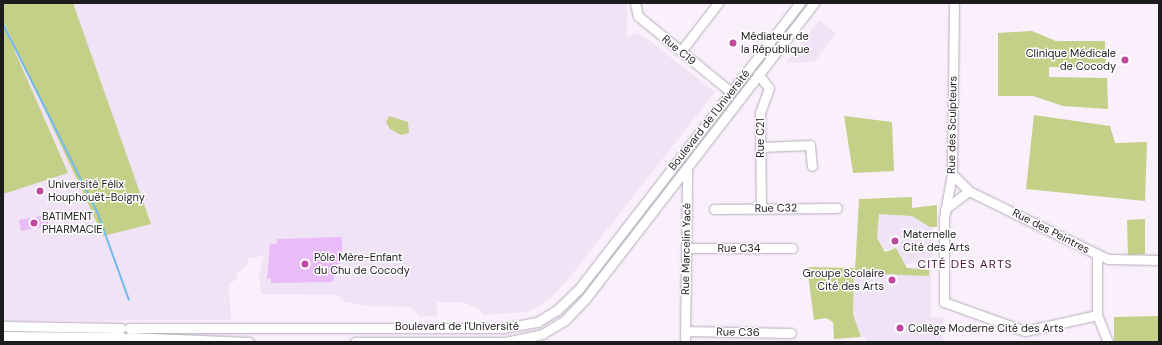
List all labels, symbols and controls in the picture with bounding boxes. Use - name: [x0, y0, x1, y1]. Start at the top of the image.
- place label: Médiateur de la République: [741, 30, 809, 56]
- street label: Rue C19: [659, 32, 699, 68]
- marker: Médiateur de la République: [728, 38, 738, 48]
- place label: Clinique Médicale de Cocody: [1026, 47, 1116, 73]
- marker: Clinique Médicale de Cocody: [1119, 54, 1131, 66]
- street label: Boulevard de l'Université: [666, 67, 752, 173]
- street label: Rue des Sculpteurs: [945, 76, 959, 174]
- street label: Rue C21: [753, 118, 767, 158]
- place label: Université Félix Houphouët-Boigny: [48, 178, 145, 204]
- marker: Université Félix Houphouët-Boigny: [35, 186, 45, 196]
- street label: Rue C32: [755, 201, 797, 215]
- street label: Rue Marcelin Yacé: [679, 203, 693, 295]
- street label: Rue des Peintres: [1010, 206, 1092, 256]
- place label: BATIMENT PHARMACIE: [42, 210, 102, 236]
- marker: BATIMENT PHARMACIE: [29, 218, 39, 228]
- place label: Maternelle Cité des Arts: [903, 228, 970, 254]
- marker: Maternelle Cité des Arts: [890, 236, 900, 246]
- street label: Rue C34: [717, 241, 761, 255]
- place label: Pôle Mère-Enfant du Chu de Cocody: [314, 251, 410, 277]
- marker: Pôle Mère-Enfant du Chu de Cocody: [299, 258, 311, 270]
- district label: CITÉ DES ARTS: [918, 258, 1012, 272]
- place label: Groupe Scolaire Cité des Arts: [803, 267, 884, 293]
- marker: Groupe Scolaire Cité des Arts: [887, 275, 897, 285]
- street label: Boulevard de l'Université: [395, 319, 519, 333]
- place label: Collège Moderne Cité des Arts: [908, 321, 1064, 335]
- marker: Collège Moderne Cité des Arts: [895, 323, 905, 333]
- street label: Rue C36: [716, 325, 760, 339]

